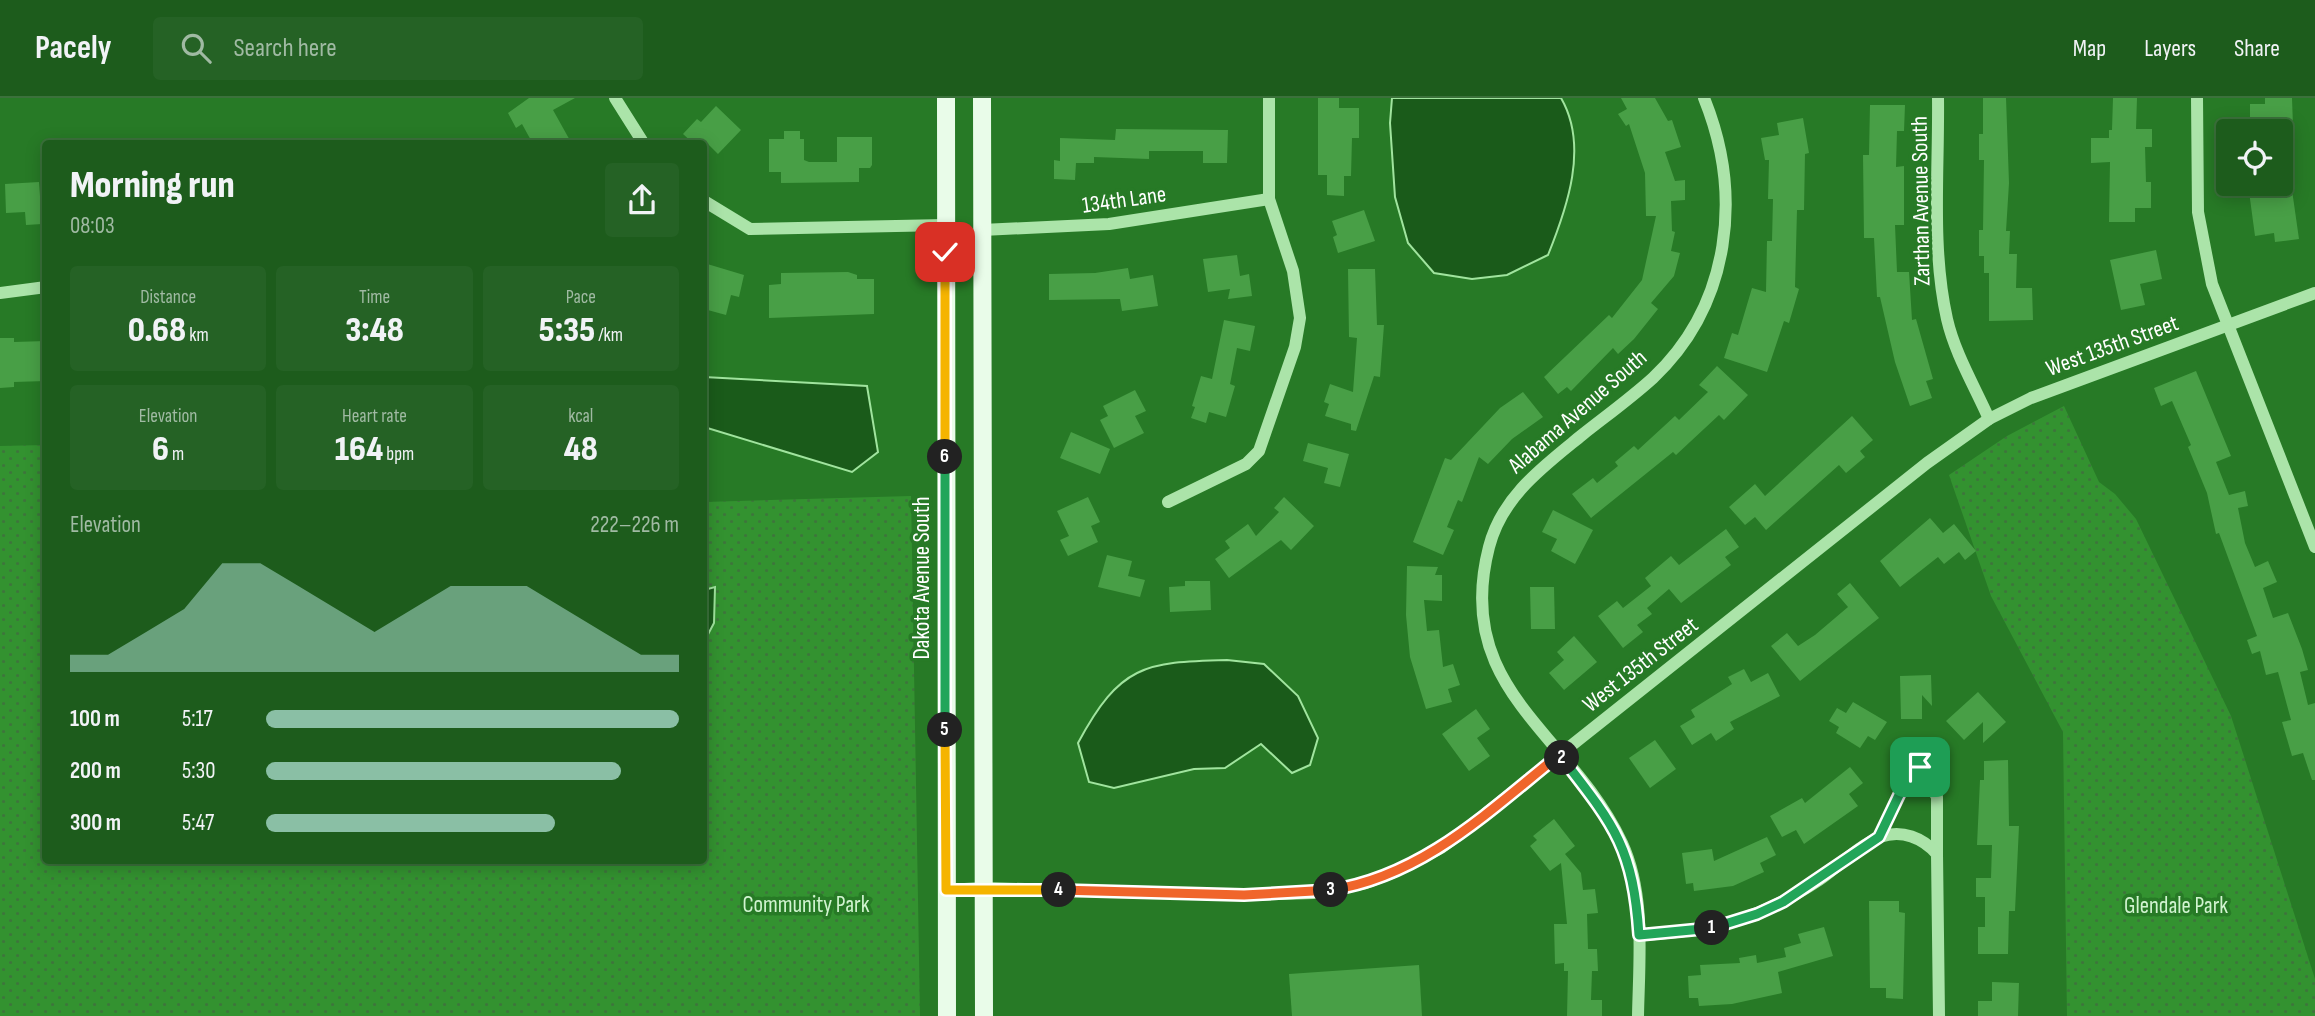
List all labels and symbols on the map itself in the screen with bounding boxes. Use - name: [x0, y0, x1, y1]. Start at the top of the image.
- street label: Zarthan Avenue South: [1906, 116, 1936, 286]
- street label: 134th Lane: [1080, 180, 1168, 220]
- pin: [915, 222, 975, 282]
- street label: West 135th Street: [2042, 309, 2182, 383]
- street label: Alabama Avenue South: [1502, 344, 1653, 480]
- pin: 6: [928, 440, 962, 474]
- street label: Dakota Avenue South: [908, 496, 936, 660]
- street label: West 135th Street: [1577, 611, 1704, 719]
- pin: 5: [928, 712, 962, 748]
- pin: [1890, 737, 1950, 797]
- pin: 2: [1544, 740, 1580, 776]
- pin: 4: [1042, 872, 1076, 908]
- pin: 3: [1314, 872, 1348, 908]
- park label: Community Park: [742, 891, 870, 919]
- park label: Glendale Park: [2124, 892, 2228, 920]
- pin: 1: [1694, 910, 1730, 946]

